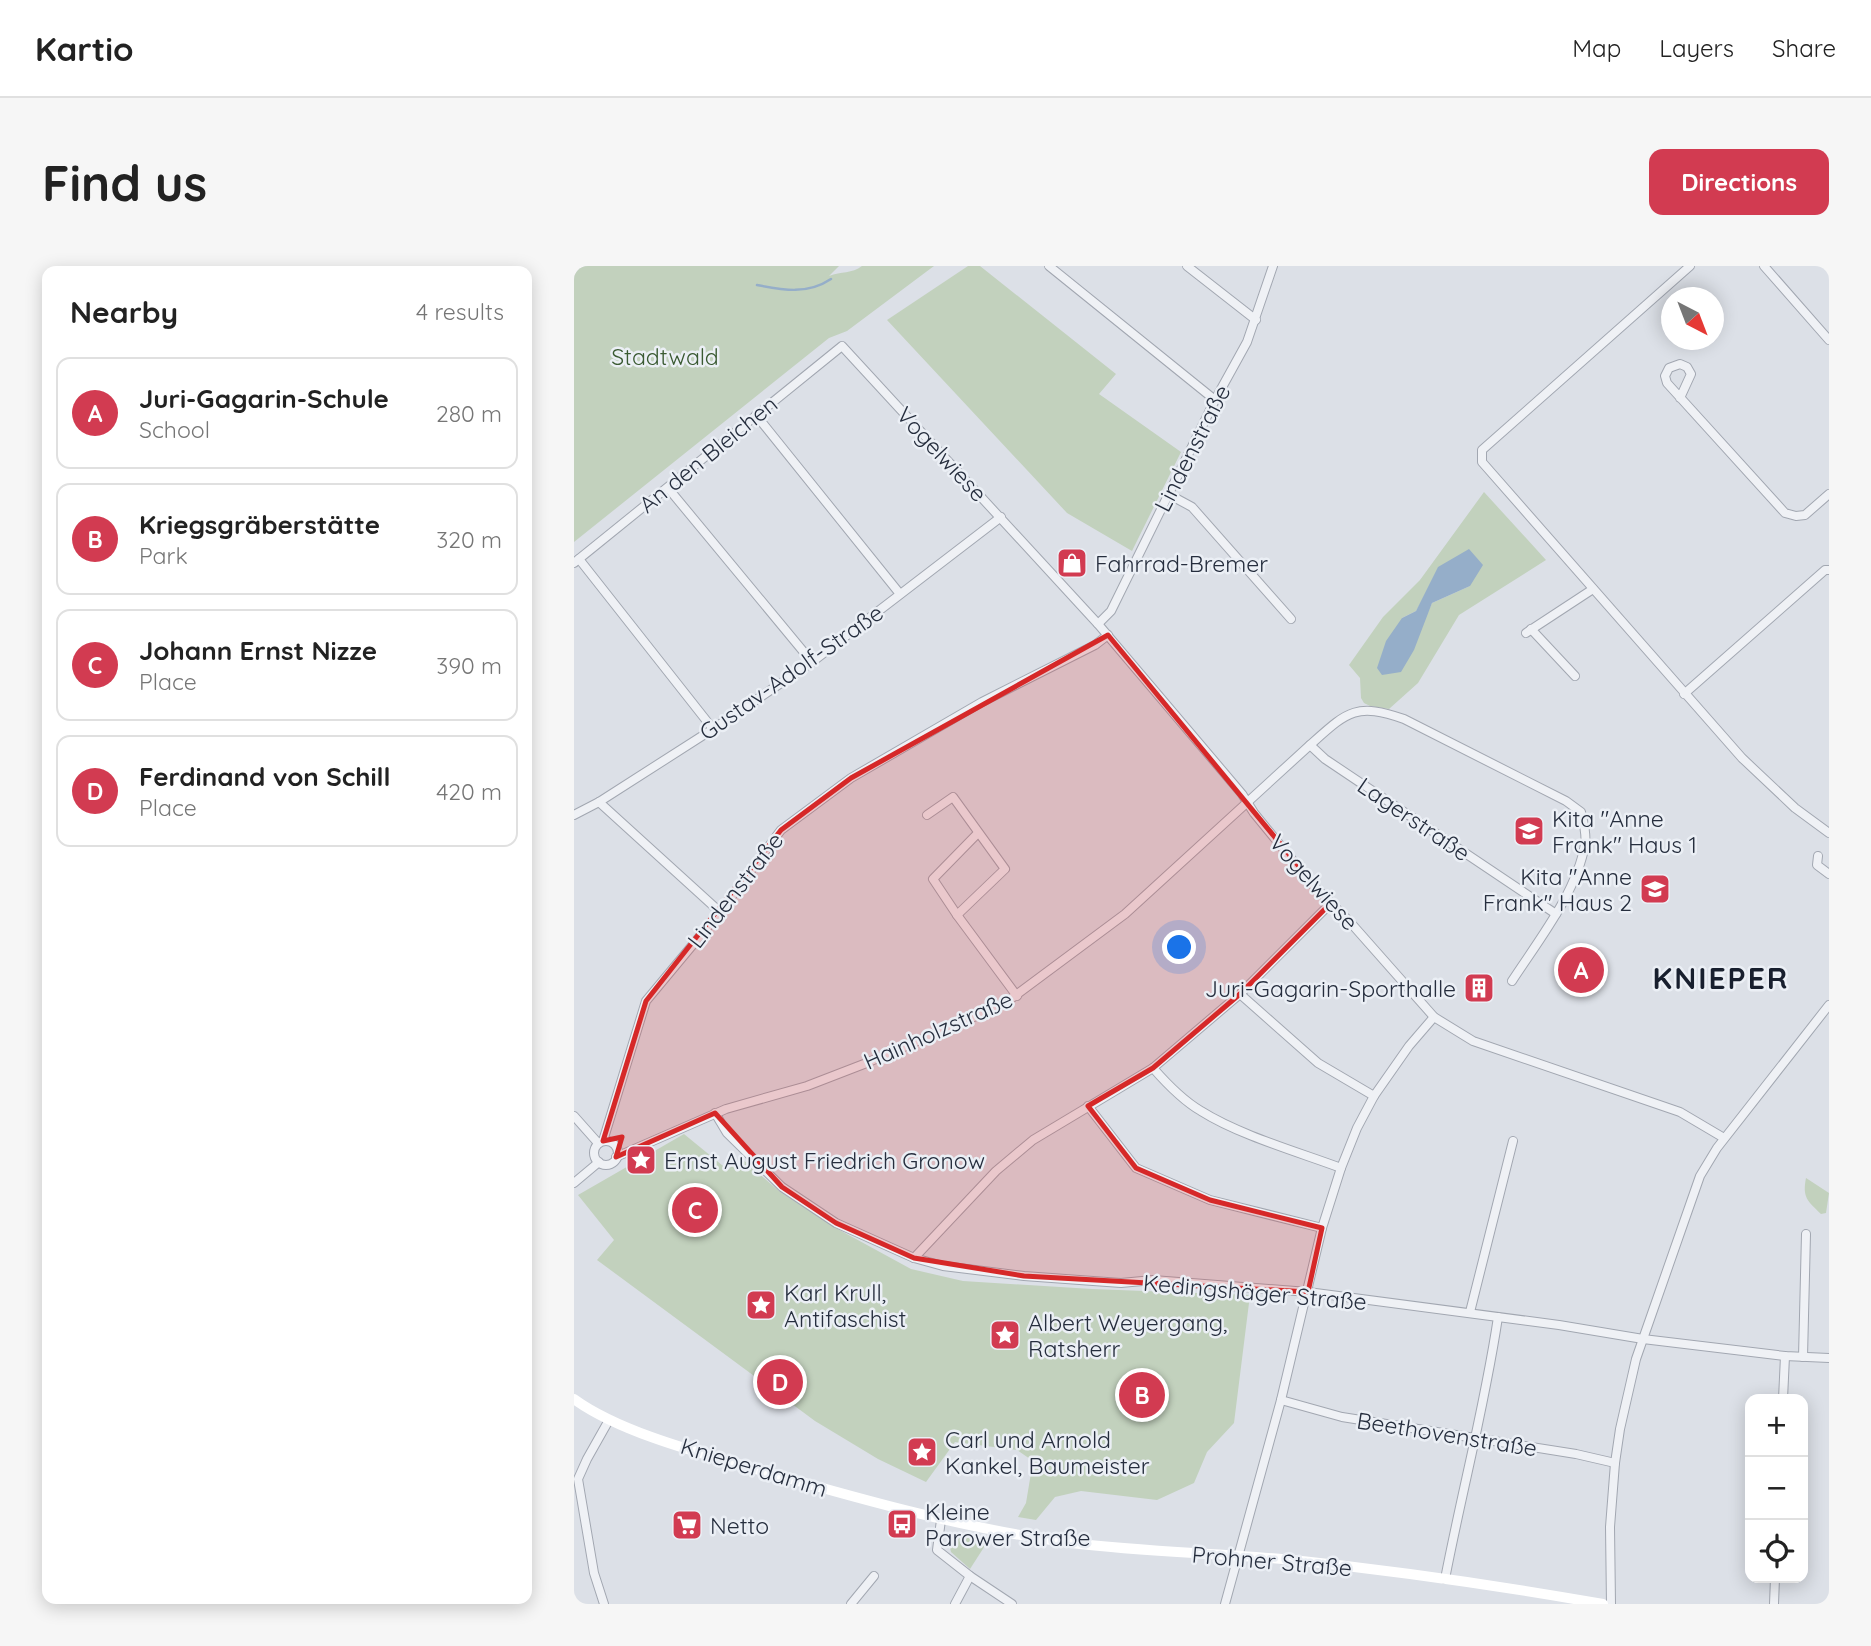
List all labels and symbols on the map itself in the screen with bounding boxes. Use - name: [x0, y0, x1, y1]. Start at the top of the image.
- north arrow: [1661, 287, 1724, 350]
- park label: Stadtwald: [611, 342, 719, 371]
- street label: Lindenstraße: [1148, 380, 1236, 516]
- street label: An den Bleichen: [633, 389, 783, 519]
- street label: Vogelwiese: [891, 400, 993, 508]
- shop icon: Fahrrad-Bremer: [1055, 546, 1089, 580]
- place label: Fahrrad-Bremer: [1095, 549, 1268, 578]
- street label: Gustav-Adolf-Straße: [693, 598, 889, 746]
- street label: Lagerstraße: [1352, 771, 1476, 867]
- place label: Kita "Anne Frank" Haus 1: [1552, 804, 1697, 859]
- school or university icon: Kita "Anne Frank" Haus 1: [1512, 814, 1546, 848]
- street label: Lindenstraße: [681, 826, 789, 954]
- street label: Vogelwiese: [1263, 828, 1365, 936]
- place label: Kita "Anne Frank" Haus 2: [1483, 862, 1632, 917]
- school or university icon: Kita "Anne Frank" Haus 2: [1638, 872, 1672, 906]
- your location: [1162, 930, 1196, 964]
- pin: A: [1558, 944, 1604, 996]
- district label: KNIEPER: [1653, 959, 1789, 997]
- building icon: Juri-Gagarin-Sporthalle: [1462, 971, 1496, 1005]
- place label: Juri-Gagarin-Sporthalle: [1205, 974, 1456, 1003]
- street label: Hainholzstraße: [859, 984, 1017, 1076]
- place icon: Ernst August Friedrich Gronow: [624, 1143, 658, 1177]
- place label: Ernst August Friedrich Gronow: [664, 1146, 985, 1175]
- pin: C: [672, 1184, 718, 1236]
- street label: Kedingshäger Straße: [1142, 1268, 1368, 1316]
- place label: Karl Krull, Antifaschist: [784, 1278, 907, 1333]
- place icon: Karl Krull, Antifaschist: [744, 1288, 778, 1322]
- place label: Albert Weyergang, Ratsherr: [1028, 1308, 1227, 1363]
- place icon: Albert Weyergang, Ratsherr: [988, 1318, 1022, 1352]
- pin: D: [757, 1356, 803, 1408]
- pin: B: [1119, 1369, 1165, 1421]
- street label: Beethovenstraße: [1355, 1405, 1539, 1463]
- place label: Carl und Arnold Kankel, Baumeister: [945, 1425, 1150, 1480]
- street label: Knieperdamm: [677, 1431, 831, 1503]
- place icon: Carl und Arnold Kankel, Baumeister: [905, 1435, 939, 1469]
- place label: Kleine Parower Straße: [925, 1497, 1090, 1552]
- bus stop icon: Kleine Parower Straße: [885, 1507, 919, 1541]
- supermarket icon: Netto: [670, 1508, 704, 1542]
- place label: Netto: [710, 1511, 769, 1540]
- street label: Prohner Straße: [1191, 1540, 1353, 1582]

